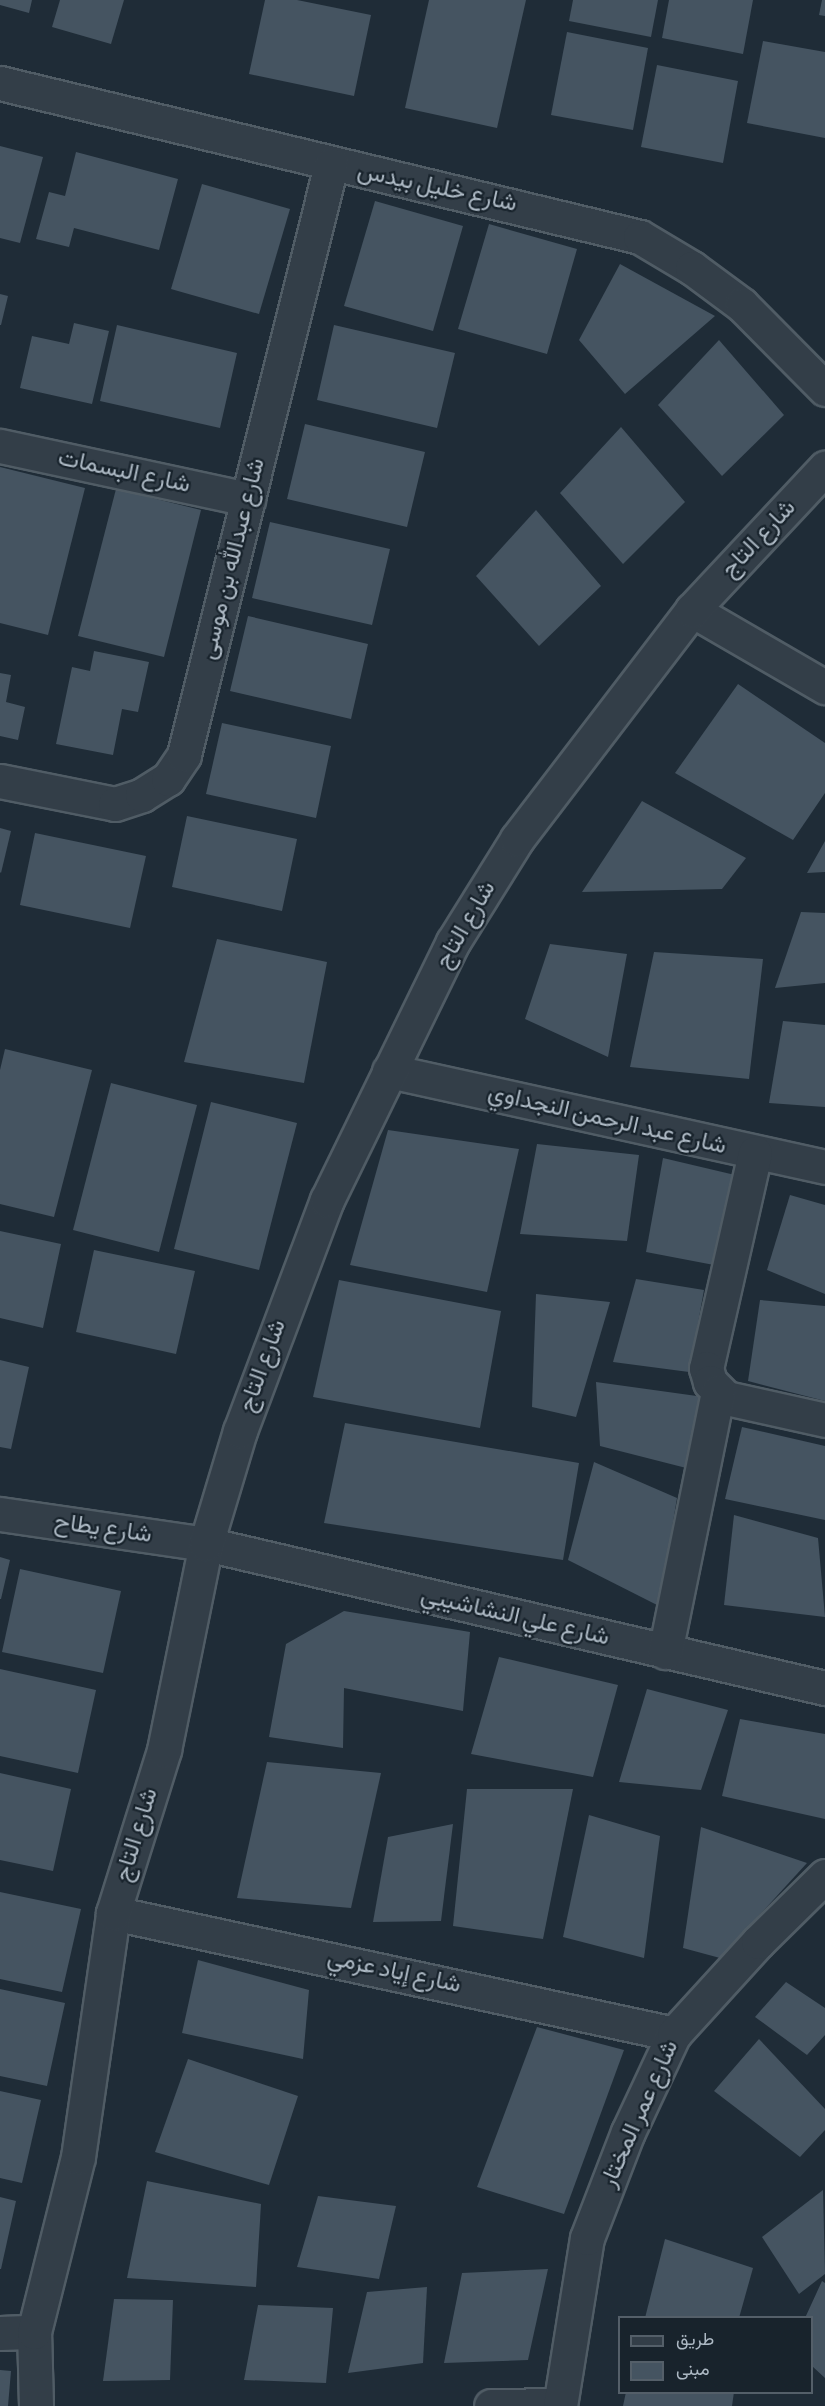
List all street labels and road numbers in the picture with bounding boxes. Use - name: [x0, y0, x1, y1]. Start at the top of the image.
- street label: شارع خليل بيدس: [355, 157, 519, 219]
- street label: شارع البسمات: [55, 444, 193, 500]
- street label: شارع عبدالله بن موسى: [194, 455, 272, 663]
- street label: شارع التاج: [716, 494, 802, 584]
- street label: شارع التاج: [429, 876, 503, 974]
- street label: شارع عبد الرحمن النجداوي: [485, 1079, 729, 1161]
- street label: شارع التاج: [233, 1316, 293, 1416]
- street label: شارع يطاح: [52, 1508, 154, 1550]
- street label: شارع علي النشاشيبي: [418, 1581, 612, 1653]
- street label: شارع التاج: [109, 1785, 165, 1885]
- street label: شارع إياد عزمي: [325, 1944, 463, 2000]
- street label: شارع عمر المختار: [595, 2036, 685, 2192]

